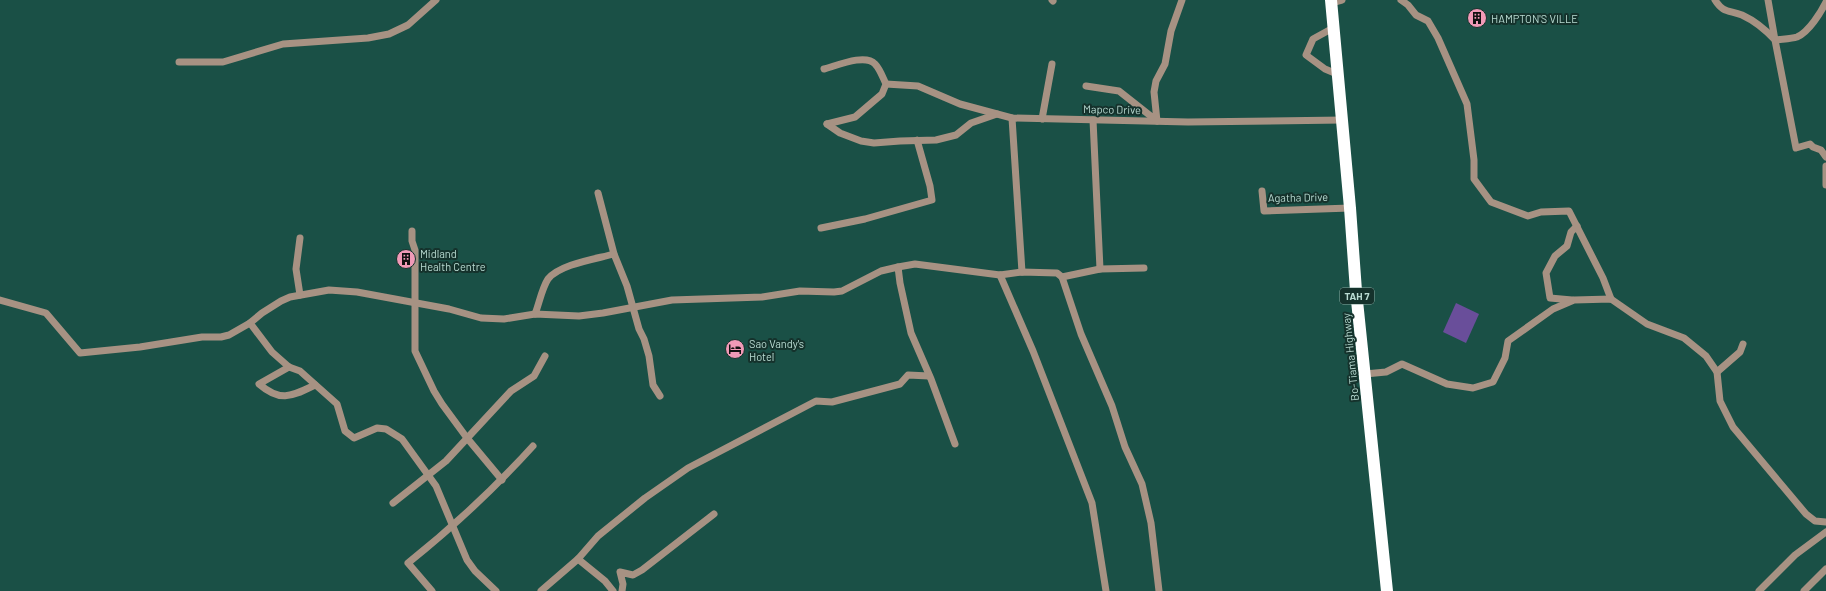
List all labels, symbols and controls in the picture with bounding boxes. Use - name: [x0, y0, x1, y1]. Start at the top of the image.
- building icon: HAMPTON'S VILLE: [1466, 7, 1488, 29]
- place label: HAMPTON'S VILLE: [1491, 12, 1578, 25]
- street label: Mapco Drive: [1083, 102, 1141, 116]
- street label: Agatha Drive: [1268, 190, 1328, 204]
- place label: Midland Health Centre: [420, 247, 486, 273]
- building icon: Midland Health Centre: [395, 248, 417, 270]
- road number: TAH 7: [1340, 288, 1374, 304]
- street label: Bo-Tiama Highway: [1339, 312, 1361, 402]
- place label: Sao Vandy's Hotel: [749, 337, 804, 363]
- hotel icon: Sao Vandy's Hotel: [724, 338, 746, 360]

